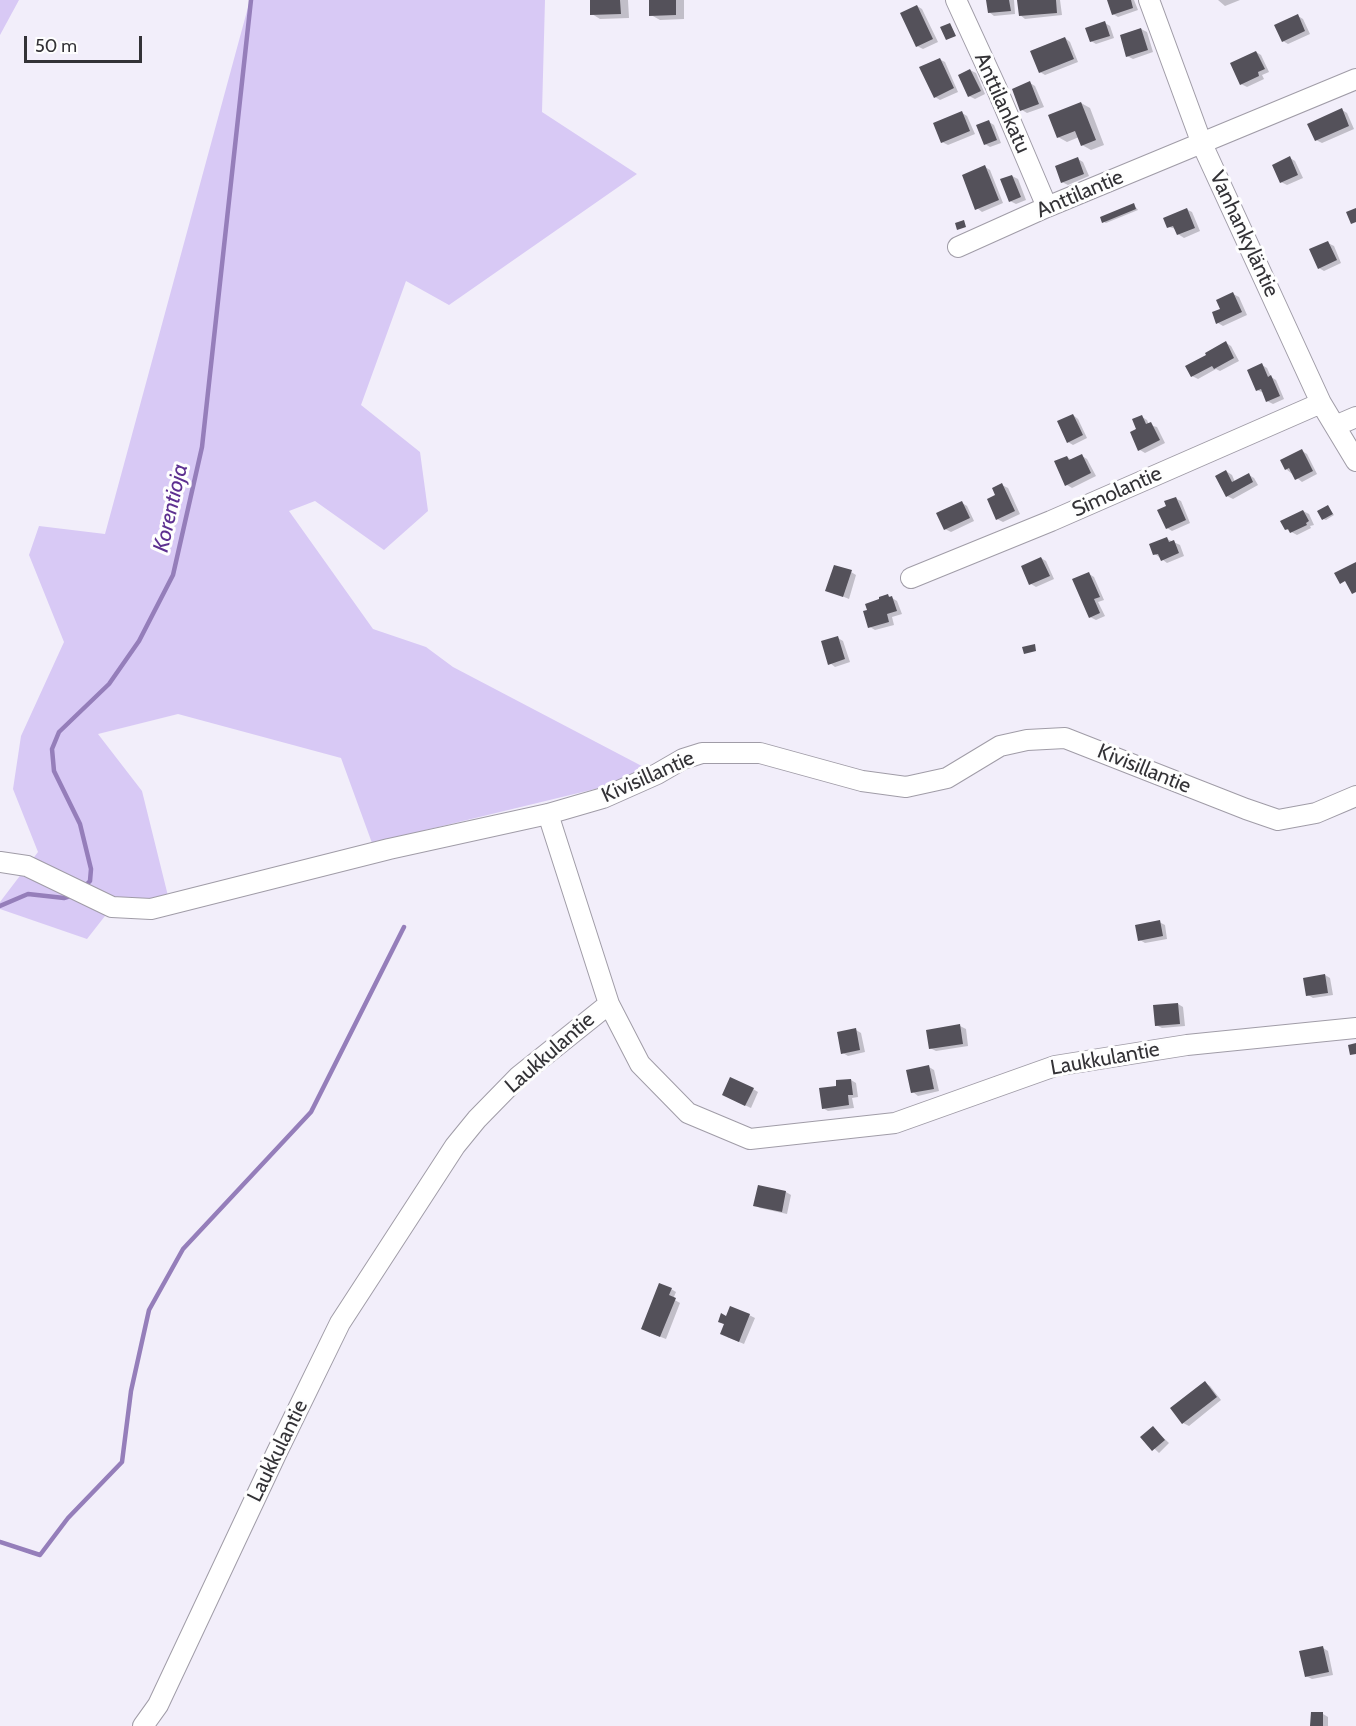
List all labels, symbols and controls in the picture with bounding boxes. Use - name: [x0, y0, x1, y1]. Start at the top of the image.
- scale bar: [27, 24, 146, 62]
- text: 50 m: [35, 35, 77, 57]
- street label: Anttilankatu: [969, 49, 1035, 157]
- street label: Anttilantie: [1033, 164, 1127, 224]
- street label: Vanhankyläntie: [1204, 167, 1284, 301]
- water label: Korentioja: [148, 461, 194, 555]
- street label: Simolantie: [1068, 461, 1166, 523]
- street label: Kivisillantie: [1094, 739, 1194, 799]
- street label: Kivisillantie: [598, 745, 698, 809]
- street label: Laukkulantie: [500, 1007, 600, 1099]
- street label: Laukkulantie: [1048, 1037, 1162, 1081]
- street label: Laukkulantie: [242, 1396, 314, 1506]

